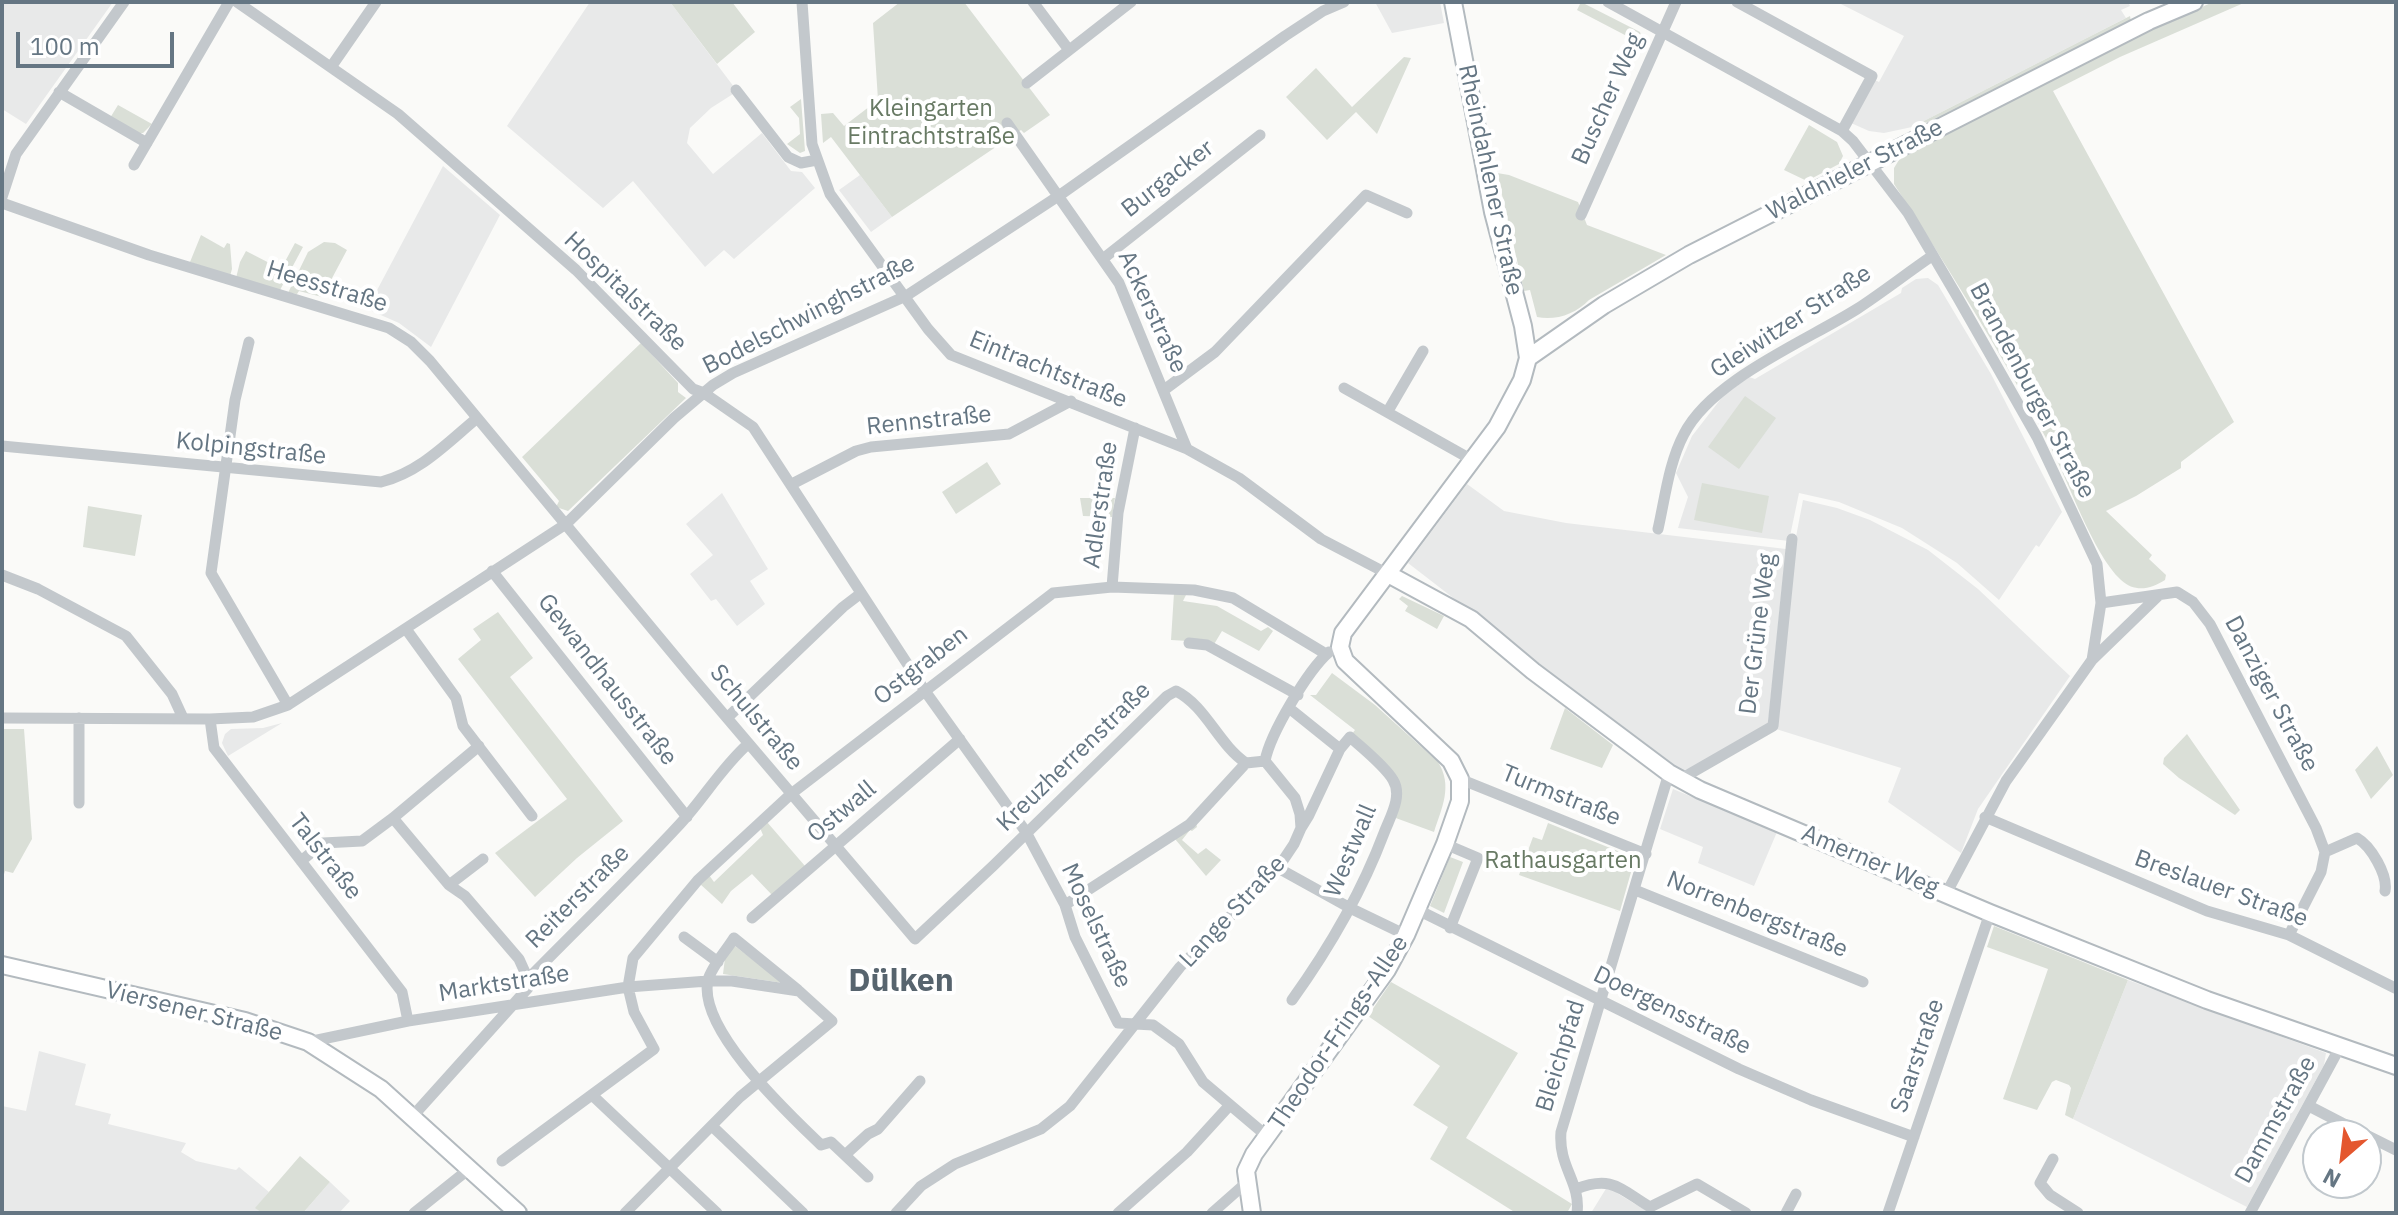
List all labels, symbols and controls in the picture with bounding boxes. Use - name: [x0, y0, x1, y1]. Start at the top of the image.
- scale bar: [20, 16, 178, 66]
- street label: Buscher Weg: [1566, 29, 1650, 169]
- text: 100 m: [30, 30, 100, 62]
- street label: Rheindahlener Straße: [1451, 62, 1529, 298]
- park label: Kleingarten Eintrachtstraße: [847, 95, 1015, 151]
- street label: Waldnieler Straße: [1762, 113, 1948, 227]
- street label: Burgacker: [1116, 134, 1220, 224]
- street label: Hospitalstraße: [558, 226, 692, 358]
- street label: Ackerstraße: [1111, 246, 1193, 378]
- street label: Bodelschwinghstraße: [698, 249, 920, 381]
- street label: Heesstraße: [263, 255, 391, 319]
- street label: Gleiwitzer Straße: [1705, 259, 1877, 385]
- street label: Brandenburger Straße: [1963, 278, 2101, 504]
- street label: Eintrachtstraße: [965, 325, 1131, 415]
- street label: Rennstraße: [865, 400, 993, 442]
- street label: Kolpingstraße: [174, 427, 328, 471]
- street label: Adlerstraße: [1078, 440, 1124, 570]
- street label: Der Grüne Weg: [1734, 552, 1782, 716]
- street label: Gewandhausstraße: [531, 588, 683, 772]
- street label: Danziger Straße: [2218, 611, 2324, 777]
- street label: Ostgraben: [868, 620, 974, 712]
- street label: Schulstraße: [703, 659, 809, 777]
- street label: Kreuzherrenstraße: [991, 676, 1157, 838]
- street label: Turmstraße: [1497, 759, 1625, 833]
- street label: Ostwall: [802, 775, 882, 849]
- street label: Westwall: [1319, 800, 1383, 902]
- street label: Talstraße: [282, 808, 368, 906]
- street label: Amerner Weg: [1797, 819, 1943, 903]
- street label: Reiterstraße: [520, 839, 636, 955]
- street label: Breslauer Straße: [2130, 844, 2312, 934]
- park label: Rathausgarten: [1484, 847, 1642, 875]
- street label: Lange Straße: [1174, 850, 1292, 974]
- street label: Moselstraße: [1055, 859, 1137, 993]
- street label: Norrenbergstraße: [1662, 866, 1852, 964]
- street label: Theodor-Frings-Allee: [1263, 930, 1415, 1136]
- street label: Marktstraße: [437, 959, 571, 1009]
- street label: Doergensstraße: [1588, 960, 1756, 1062]
- district label: Dülken: [848, 963, 954, 1001]
- street label: Viersener Straße: [103, 976, 285, 1048]
- street label: Saarstraße: [1885, 995, 1951, 1117]
- street label: Bleichpfad: [1530, 997, 1592, 1115]
- street label: Dammstraße: [2229, 1051, 2323, 1189]
- north arrow: [2302, 1119, 2382, 1199]
- text: N: [2318, 1162, 2345, 1195]

